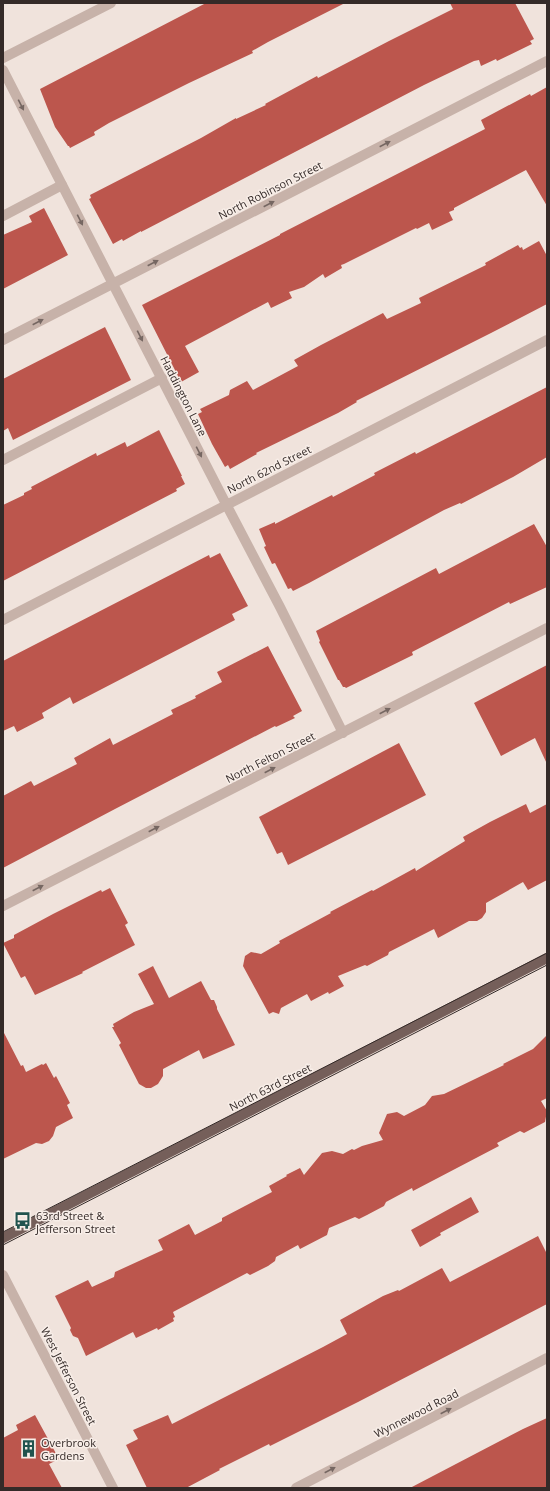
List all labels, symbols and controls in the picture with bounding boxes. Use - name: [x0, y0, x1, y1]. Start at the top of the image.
- one-way arrow: [18, 99, 24, 111]
- one-way arrow: [379, 141, 391, 147]
- street label: North Robinson Street: [215, 157, 325, 223]
- one-way arrow: [263, 200, 275, 207]
- one-way arrow: [77, 215, 84, 226]
- one-way arrow: [148, 260, 159, 266]
- one-way arrow: [32, 319, 43, 325]
- one-way arrow: [137, 330, 143, 342]
- street label: Haddington Lane: [157, 353, 211, 439]
- street label: North 62nd Street: [224, 441, 314, 497]
- one-way arrow: [196, 446, 202, 458]
- one-way arrow: [380, 708, 391, 714]
- street label: North Felton Street: [223, 728, 317, 786]
- one-way arrow: [264, 767, 275, 773]
- one-way arrow: [148, 826, 159, 832]
- one-way arrow: [32, 885, 44, 891]
- street label: North 63rd Street: [226, 1060, 314, 1114]
- place label: 63rd Street & Jefferson Street: [35, 1208, 115, 1236]
- bus stop icon: 63rd Street & Jefferson Street: [13, 1211, 33, 1231]
- street label: West Jefferson Street: [38, 1325, 100, 1427]
- street label: Wynnewood Road: [371, 1385, 461, 1441]
- one-way arrow: [440, 1407, 452, 1414]
- place label: Overbrook Gardens: [41, 1435, 96, 1463]
- building icon: Overbrook Gardens: [18, 1438, 38, 1458]
- one-way arrow: [325, 1467, 336, 1473]

